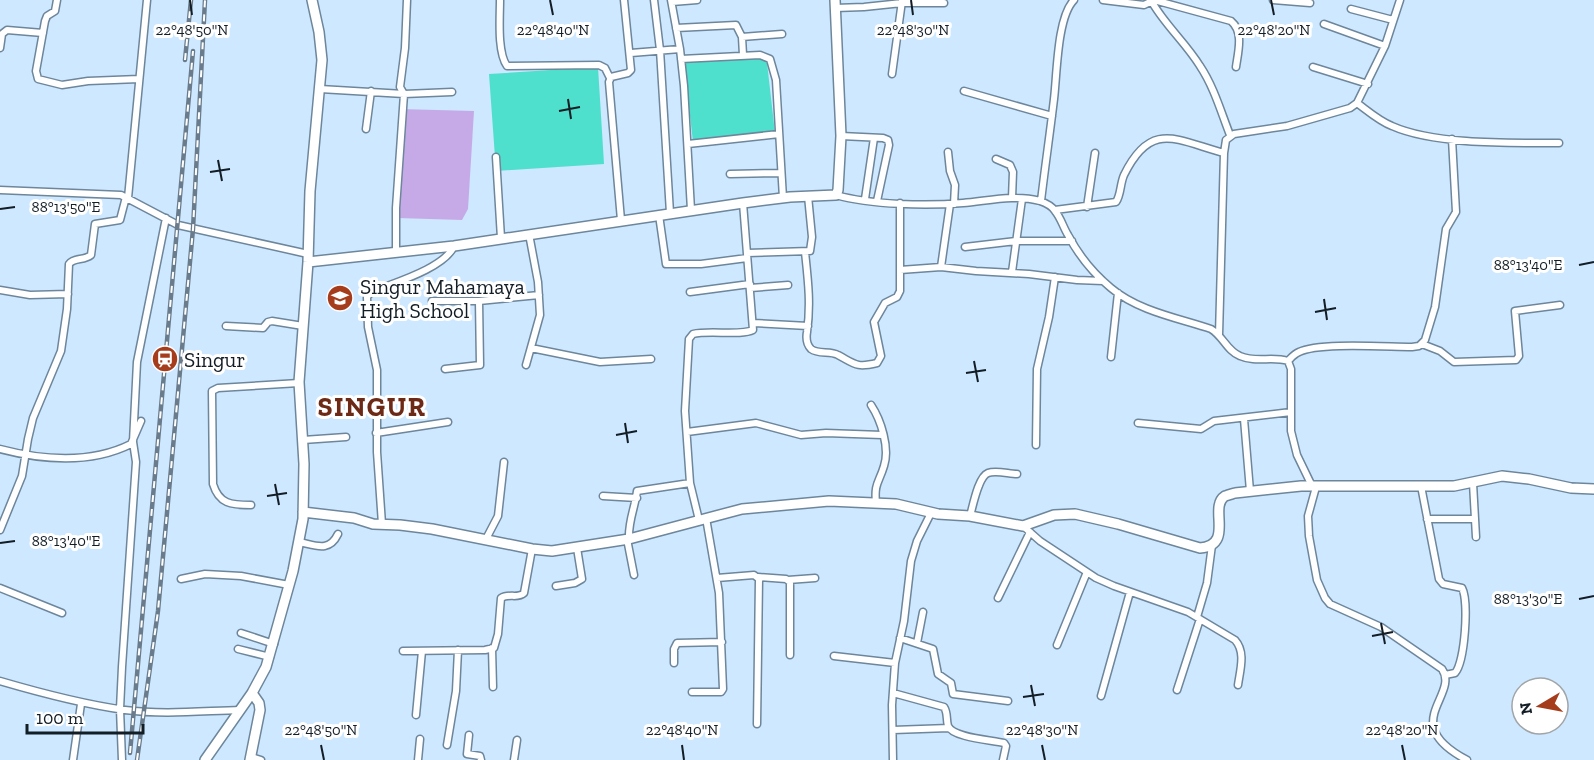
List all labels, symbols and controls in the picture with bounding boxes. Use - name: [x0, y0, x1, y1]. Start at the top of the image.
- text: 22°48'50"N: [156, 21, 228, 39]
- text: 22°48'40"N: [517, 21, 589, 39]
- text: 22°48'30"N: [877, 21, 949, 39]
- text: 22°48'20"N: [1238, 21, 1310, 39]
- text: 88°13'50"E: [32, 198, 101, 216]
- text: 88°13'40"E: [1494, 256, 1562, 274]
- place label: Singur Mahamaya High School: [360, 274, 525, 323]
- school or university icon: Singur Mahamaya High School: [325, 283, 355, 313]
- station icon: Singur: [150, 344, 180, 374]
- place label: Singur: [184, 347, 245, 372]
- district label: SINGUR: [318, 391, 426, 423]
- text: 88°13'40"E: [32, 532, 100, 550]
- text: 88°13'30"E: [1494, 590, 1562, 608]
- north arrow: [1510, 676, 1570, 736]
- scale bar: [27, 697, 142, 735]
- text: N: [1515, 701, 1536, 716]
- text: 100 m: [36, 707, 84, 729]
- text: 22°48'50"N: [285, 721, 357, 739]
- text: 22°48'40"N: [646, 721, 718, 739]
- text: 22°48'30"N: [1006, 721, 1078, 739]
- text: 22°48'20"N: [1366, 721, 1438, 739]

